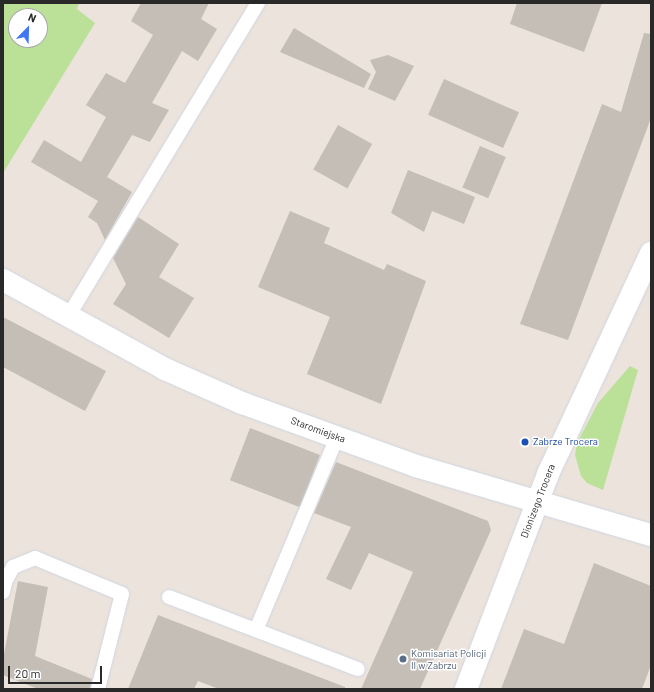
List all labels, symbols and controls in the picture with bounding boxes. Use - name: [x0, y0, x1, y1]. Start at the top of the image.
- north arrow: [8, 8, 48, 48]
- text: N: [27, 10, 38, 25]
- street label: Staromiejska: [289, 415, 347, 445]
- place label: Zabrze Trocera: [533, 436, 598, 448]
- marker: Zabrze Trocera: [520, 437, 530, 447]
- street label: Dionizego Trocera: [518, 462, 558, 540]
- place label: Komisariat Policji II w Zabrzu: [411, 647, 486, 670]
- marker: Komisariat Policji II w Zabrzu: [398, 654, 408, 664]
- scale bar: [10, 658, 104, 684]
- text: 20 m: [15, 666, 41, 680]

